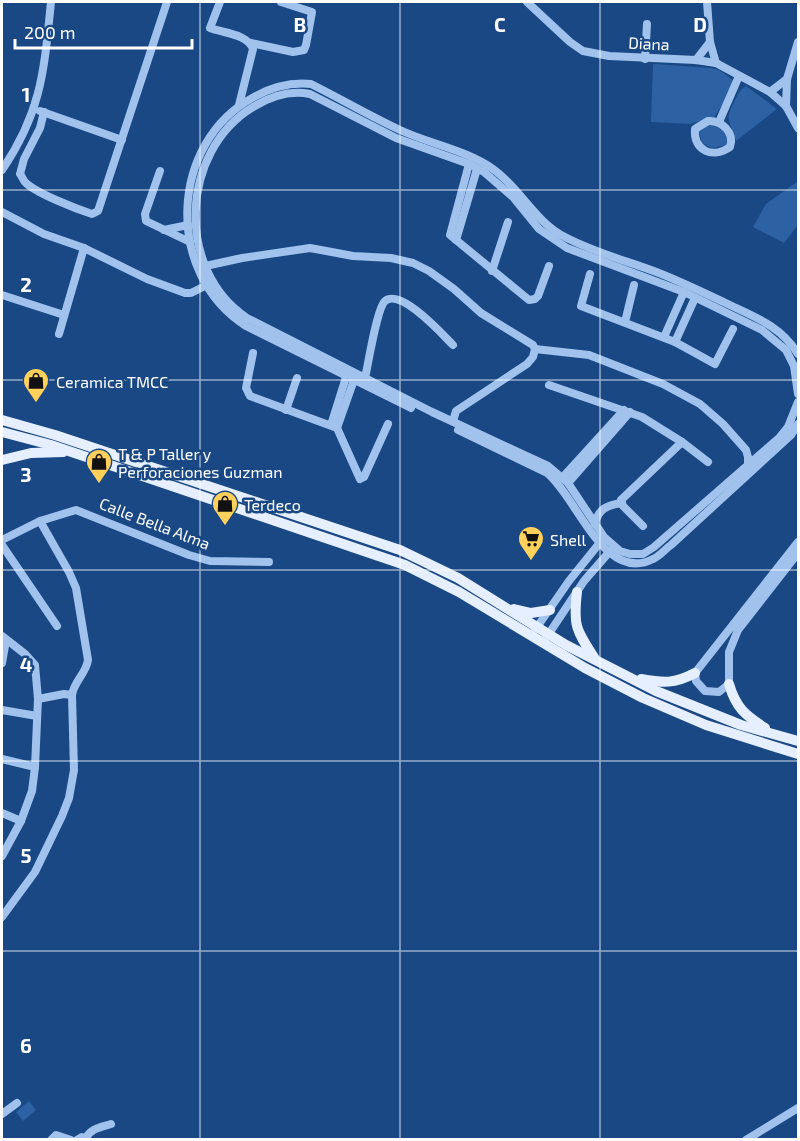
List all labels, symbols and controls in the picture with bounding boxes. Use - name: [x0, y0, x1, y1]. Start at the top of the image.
- scale bar: [15, 12, 192, 50]
- text: B: [294, 12, 306, 36]
- text: C: [494, 12, 506, 36]
- text: D: [693, 12, 707, 36]
- text: 200 m: [24, 21, 76, 43]
- street label: Diana: [628, 32, 670, 54]
- text: 1: [22, 82, 30, 106]
- text: 2: [20, 272, 32, 296]
- shop icon: Ceramica TMCC: [21, 366, 51, 404]
- place label: Ceramica TMCC: [56, 372, 168, 391]
- place label: T & P Taller y Perforaciones Guzman: [118, 444, 282, 481]
- shop icon: T & P Taller y Perforaciones Guzman: [84, 447, 114, 485]
- text: 3: [20, 462, 32, 486]
- shop icon: Terdeco: [210, 489, 240, 527]
- street label: Calle Bella Alma: [97, 493, 213, 553]
- place label: Terdeco: [244, 495, 301, 514]
- supermarket icon: Shell: [516, 524, 546, 562]
- place label: Shell: [550, 530, 587, 549]
- text: 4: [20, 652, 33, 676]
- text: 5: [20, 843, 32, 867]
- text: 6: [20, 1033, 32, 1057]

